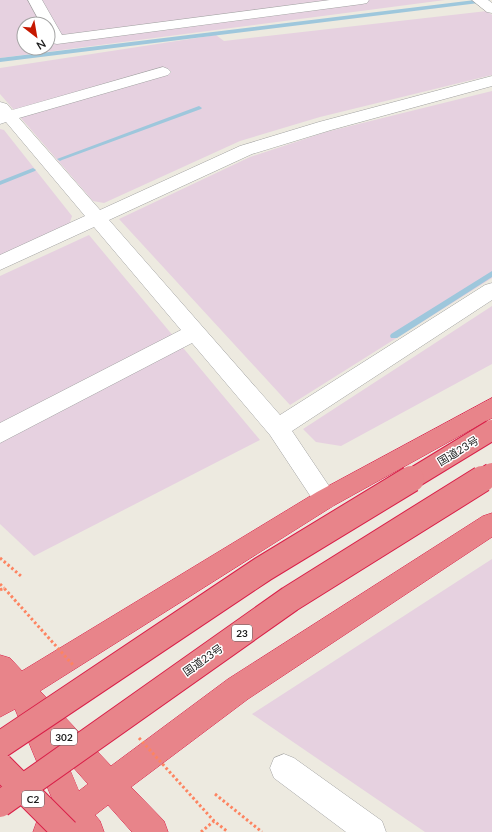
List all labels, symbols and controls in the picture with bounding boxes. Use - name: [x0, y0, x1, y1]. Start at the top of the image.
- north arrow: [16, 16, 56, 56]
- text: N: [34, 37, 48, 53]
- street label: 国道23号: [435, 433, 481, 468]
- road number: 23: [232, 625, 252, 641]
- street label: 国道23号: [180, 641, 225, 678]
- road number: 302: [51, 729, 77, 745]
- road number: C2: [22, 791, 44, 807]

